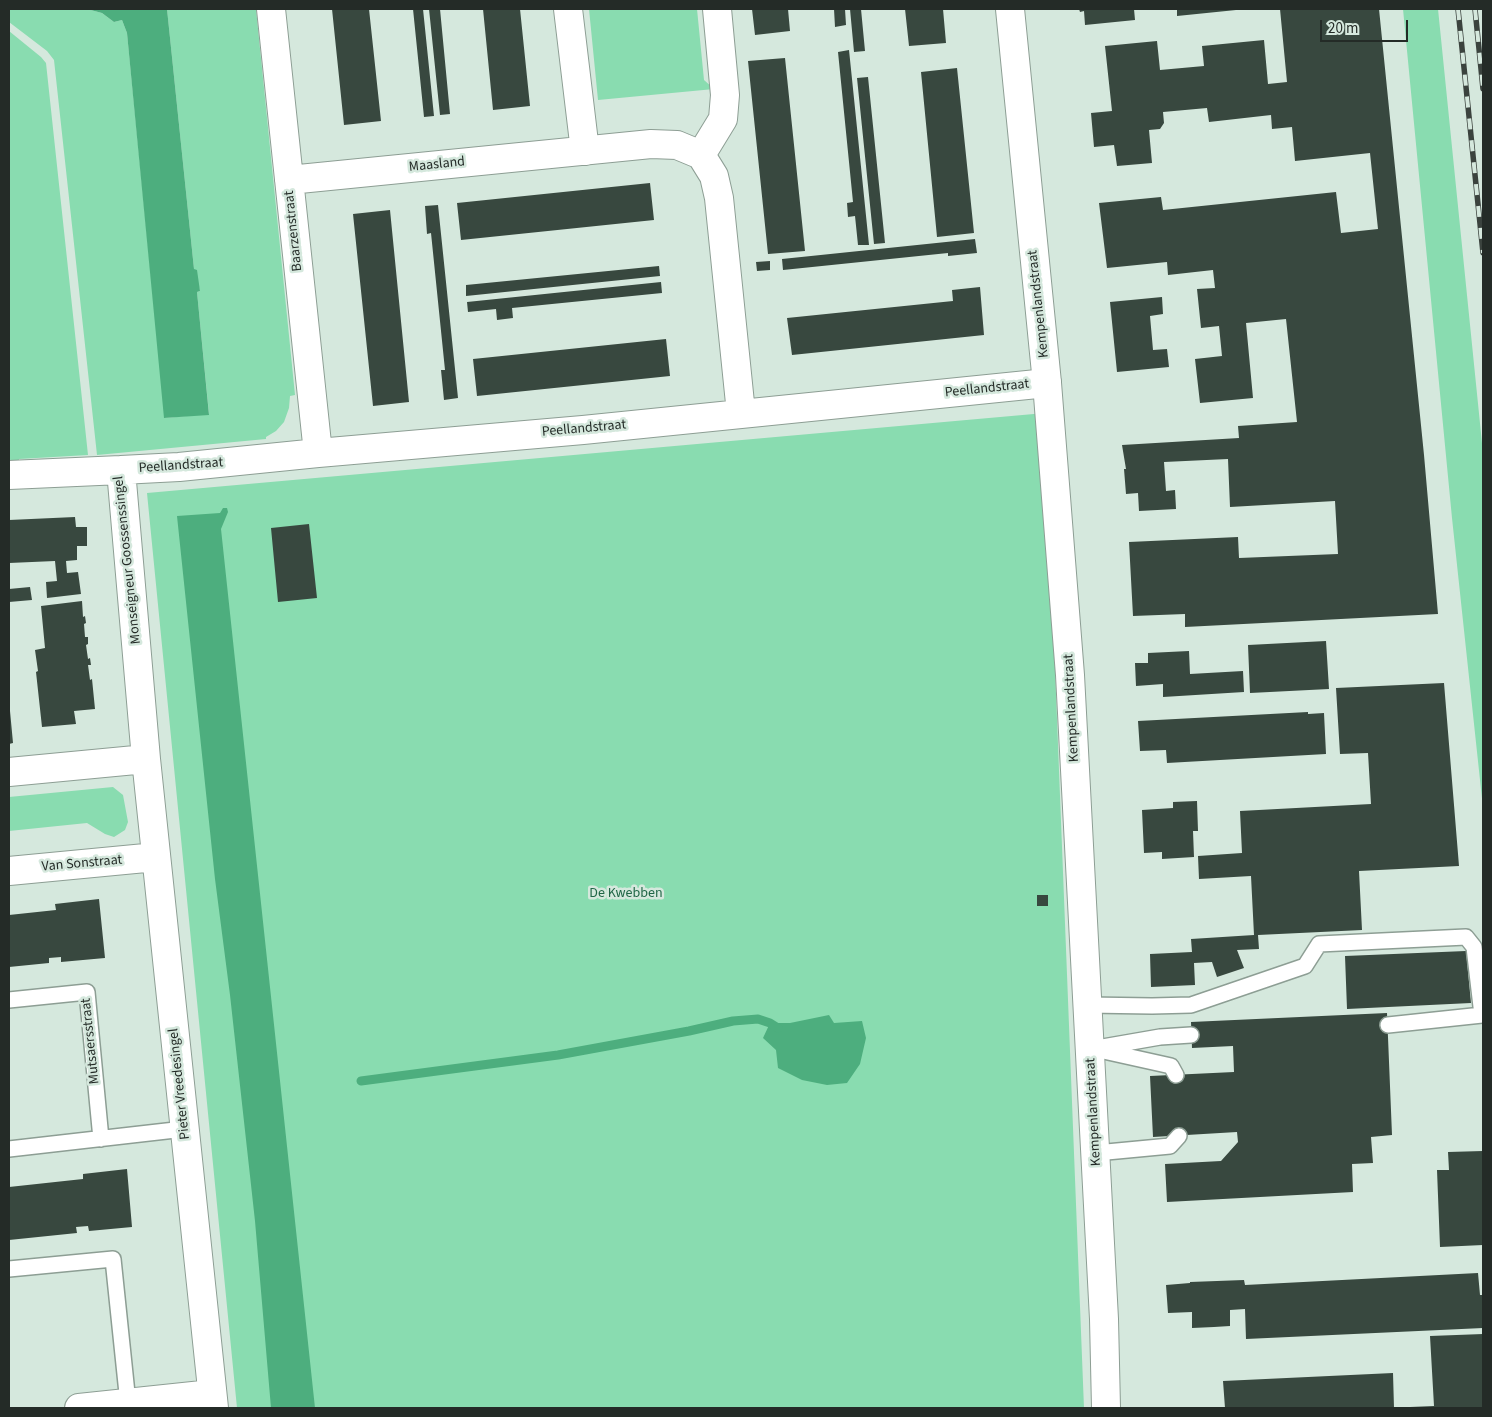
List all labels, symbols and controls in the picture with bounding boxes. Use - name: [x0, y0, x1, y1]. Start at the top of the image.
- scale bar: [1322, 10, 1410, 42]
- text: 20 m: [1328, 18, 1358, 39]
- street label: Maasland: [408, 154, 466, 176]
- street label: Baarzenstraat: [281, 190, 307, 272]
- street label: Kempenlandstraat: [1025, 249, 1053, 359]
- street label: Peellandstraat: [944, 376, 1030, 402]
- street label: Peellandstraat: [541, 417, 627, 441]
- street label: Peellandstraat: [138, 455, 224, 477]
- street label: Monseigneur Goossenssingel: [111, 475, 145, 645]
- street label: Kempenlandstraat: [1061, 653, 1083, 763]
- street label: Van Sonstraat: [41, 852, 123, 876]
- park label: De Kwebben: [589, 886, 663, 902]
- street label: Mutsaersstraat: [78, 997, 104, 1085]
- street label: Pieter Vreedesingel: [166, 1027, 194, 1141]
- street label: Kempenlandstraat: [1083, 1057, 1105, 1167]

